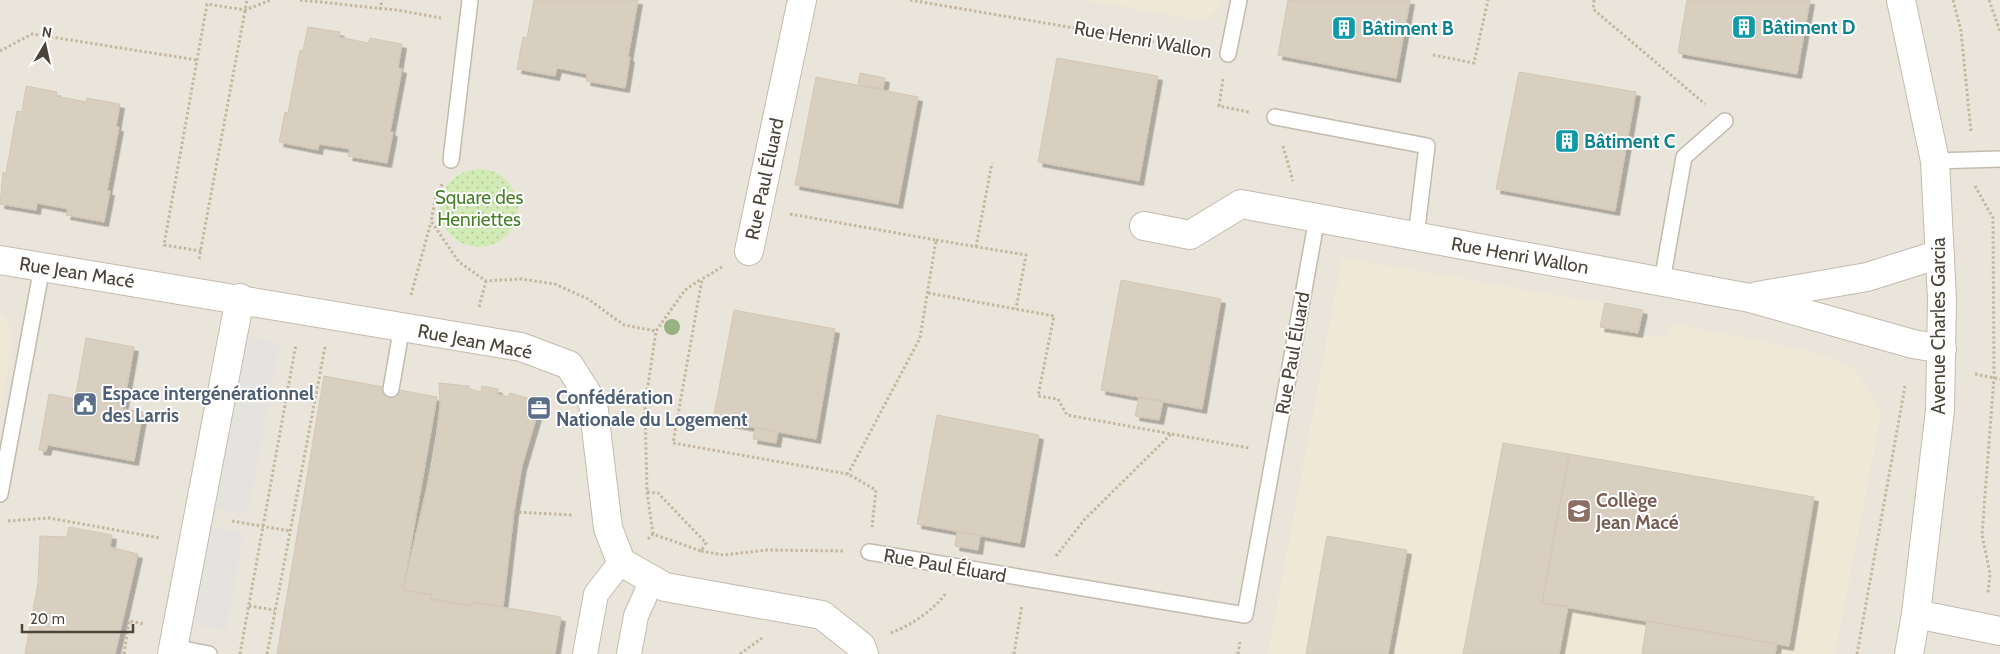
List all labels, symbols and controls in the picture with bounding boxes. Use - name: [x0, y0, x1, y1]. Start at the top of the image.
- building icon: Bâtiment D: [1731, 14, 1757, 40]
- building icon: Bâtiment B: [1331, 15, 1357, 41]
- street label: Rue Henri Wallon: [1072, 16, 1213, 63]
- place label: Bâtiment D: [1762, 16, 1855, 39]
- place label: Bâtiment B: [1362, 17, 1454, 40]
- north arrow: [20, 20, 70, 70]
- text: N: [41, 22, 53, 42]
- street label: Rue Paul Éluard: [739, 116, 789, 242]
- building icon: Bâtiment C: [1554, 128, 1580, 154]
- place label: Bâtiment C: [1584, 130, 1675, 153]
- park label: Square des Henriettes: [435, 186, 523, 231]
- street label: Rue Henri Wallon: [1449, 232, 1590, 279]
- street label: Avenue Charles Garcia: [1927, 237, 1950, 415]
- street label: Rue Jean Macé: [18, 252, 136, 293]
- street label: Rue Paul Éluard: [1269, 290, 1315, 416]
- street label: Rue Jean Macé: [416, 319, 534, 364]
- place label: Espace intergénérationnel des Larris: [102, 382, 314, 427]
- place label: Confédération Nationale du Logement: [556, 386, 748, 431]
- public building icon: Espace intergénérationnel des Larris: [72, 391, 98, 417]
- office icon: Confédération Nationale du Logement: [526, 395, 552, 421]
- place label: Collège Jean Macé: [1595, 489, 1679, 534]
- school or university icon: Collège Jean Macé: [1566, 498, 1592, 524]
- street label: Rue Paul Éluard: [882, 542, 1008, 588]
- scale bar: [22, 602, 134, 634]
- text: 20 m: [30, 610, 65, 628]

